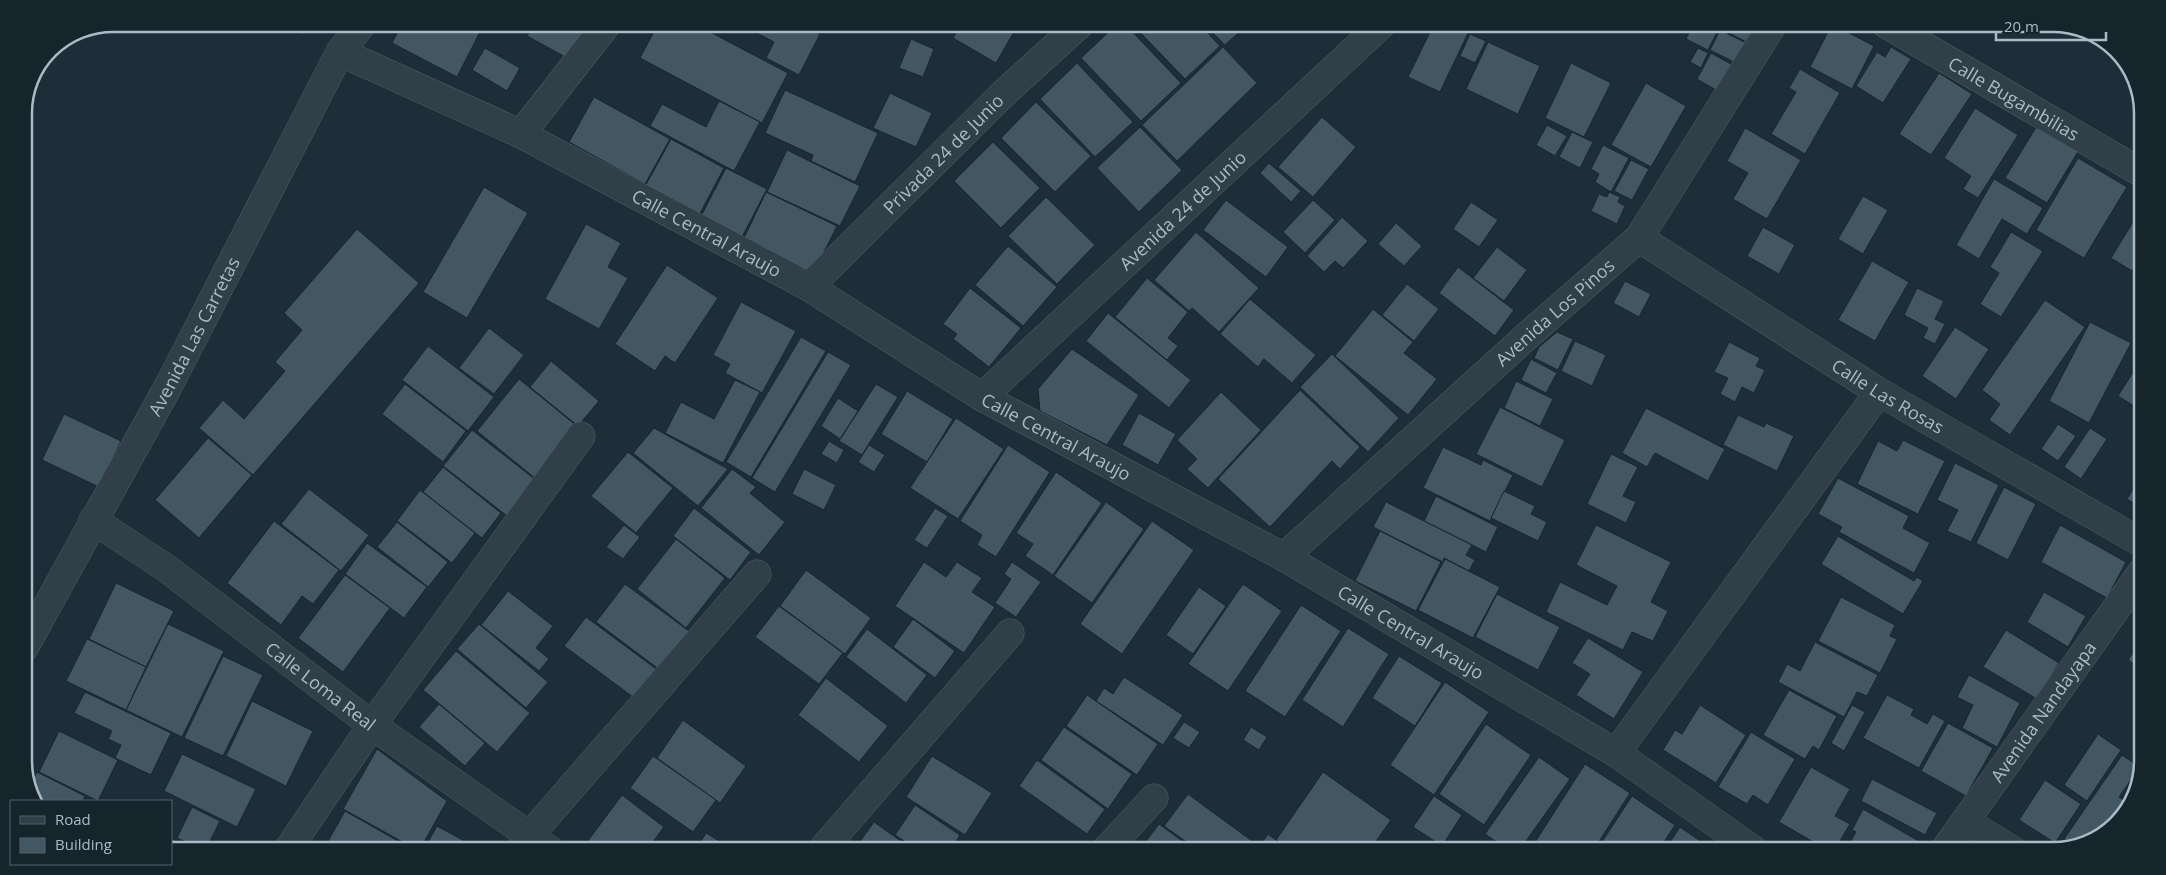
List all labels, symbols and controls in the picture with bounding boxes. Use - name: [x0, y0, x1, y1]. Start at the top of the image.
- scale bar: [1996, 10, 2106, 42]
- text: 20 m: [2004, 16, 2039, 36]
- street label: Calle Bugambilias: [1944, 51, 2084, 146]
- street label: Privada 24 de Junio: [878, 88, 1008, 219]
- street label: Avenida 24 de Junio: [1114, 145, 1251, 275]
- street label: Calle Central Araujo: [628, 183, 786, 282]
- street label: Avenida Las Carretas: [142, 253, 245, 420]
- street label: Avenida Los Pinos: [1490, 253, 1619, 371]
- street label: Calle Las Rosas: [1827, 353, 1949, 439]
- street label: Calle Central Araujo: [977, 387, 1135, 486]
- street label: Calle Central Araujo: [1333, 579, 1488, 684]
- street label: Calle Loma Real: [261, 636, 381, 736]
- street label: Avenida Nandayapa: [1985, 636, 2101, 787]
- legend: [10, 800, 172, 865]
- text: Road: [55, 809, 91, 829]
- text: Building: [55, 834, 112, 854]

